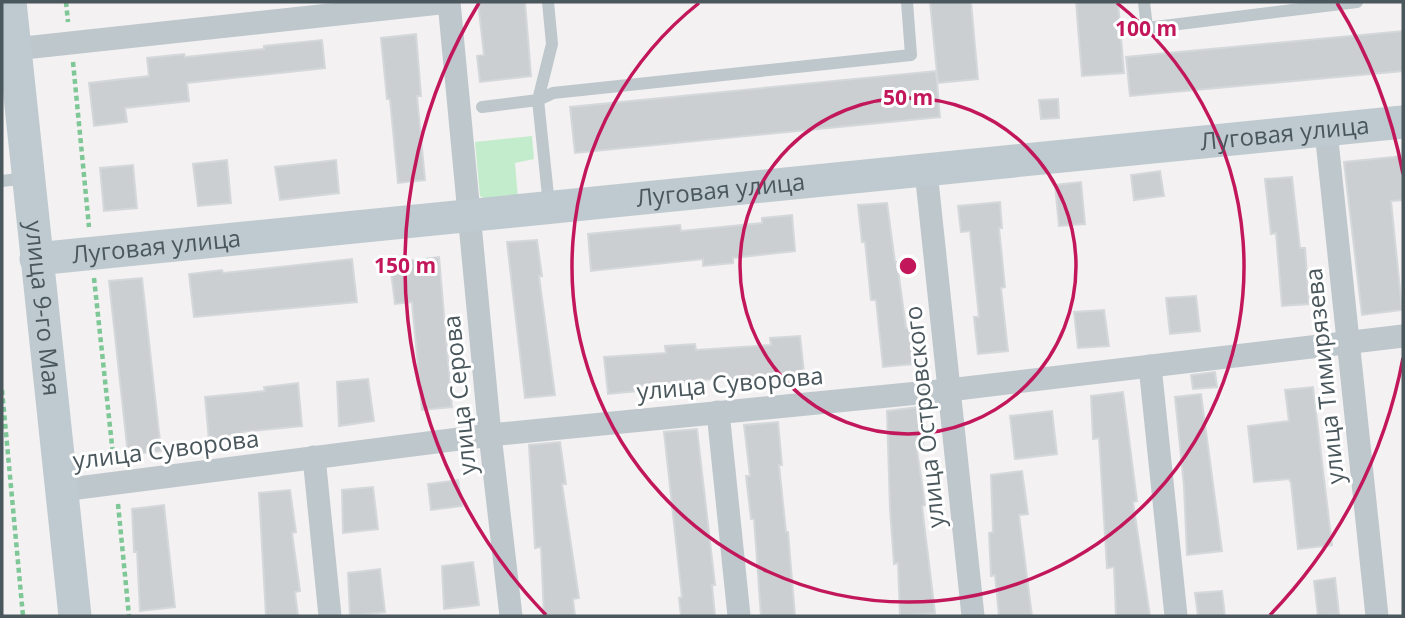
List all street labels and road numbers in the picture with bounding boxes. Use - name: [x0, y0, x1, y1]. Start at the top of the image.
- street label: Луговая улица: [1198, 107, 1371, 157]
- street label: Луговая улица: [634, 164, 807, 214]
- street label: улица 9-го Мая: [18, 219, 70, 398]
- street label: Луговая улица: [70, 221, 242, 270]
- street label: улица Тимирязева: [1296, 266, 1351, 486]
- street label: улица Островского: [895, 304, 952, 530]
- street label: улица Серова: [434, 314, 483, 477]
- street label: улица Суворова: [635, 358, 825, 407]
- street label: улица Суворова: [71, 421, 261, 476]

